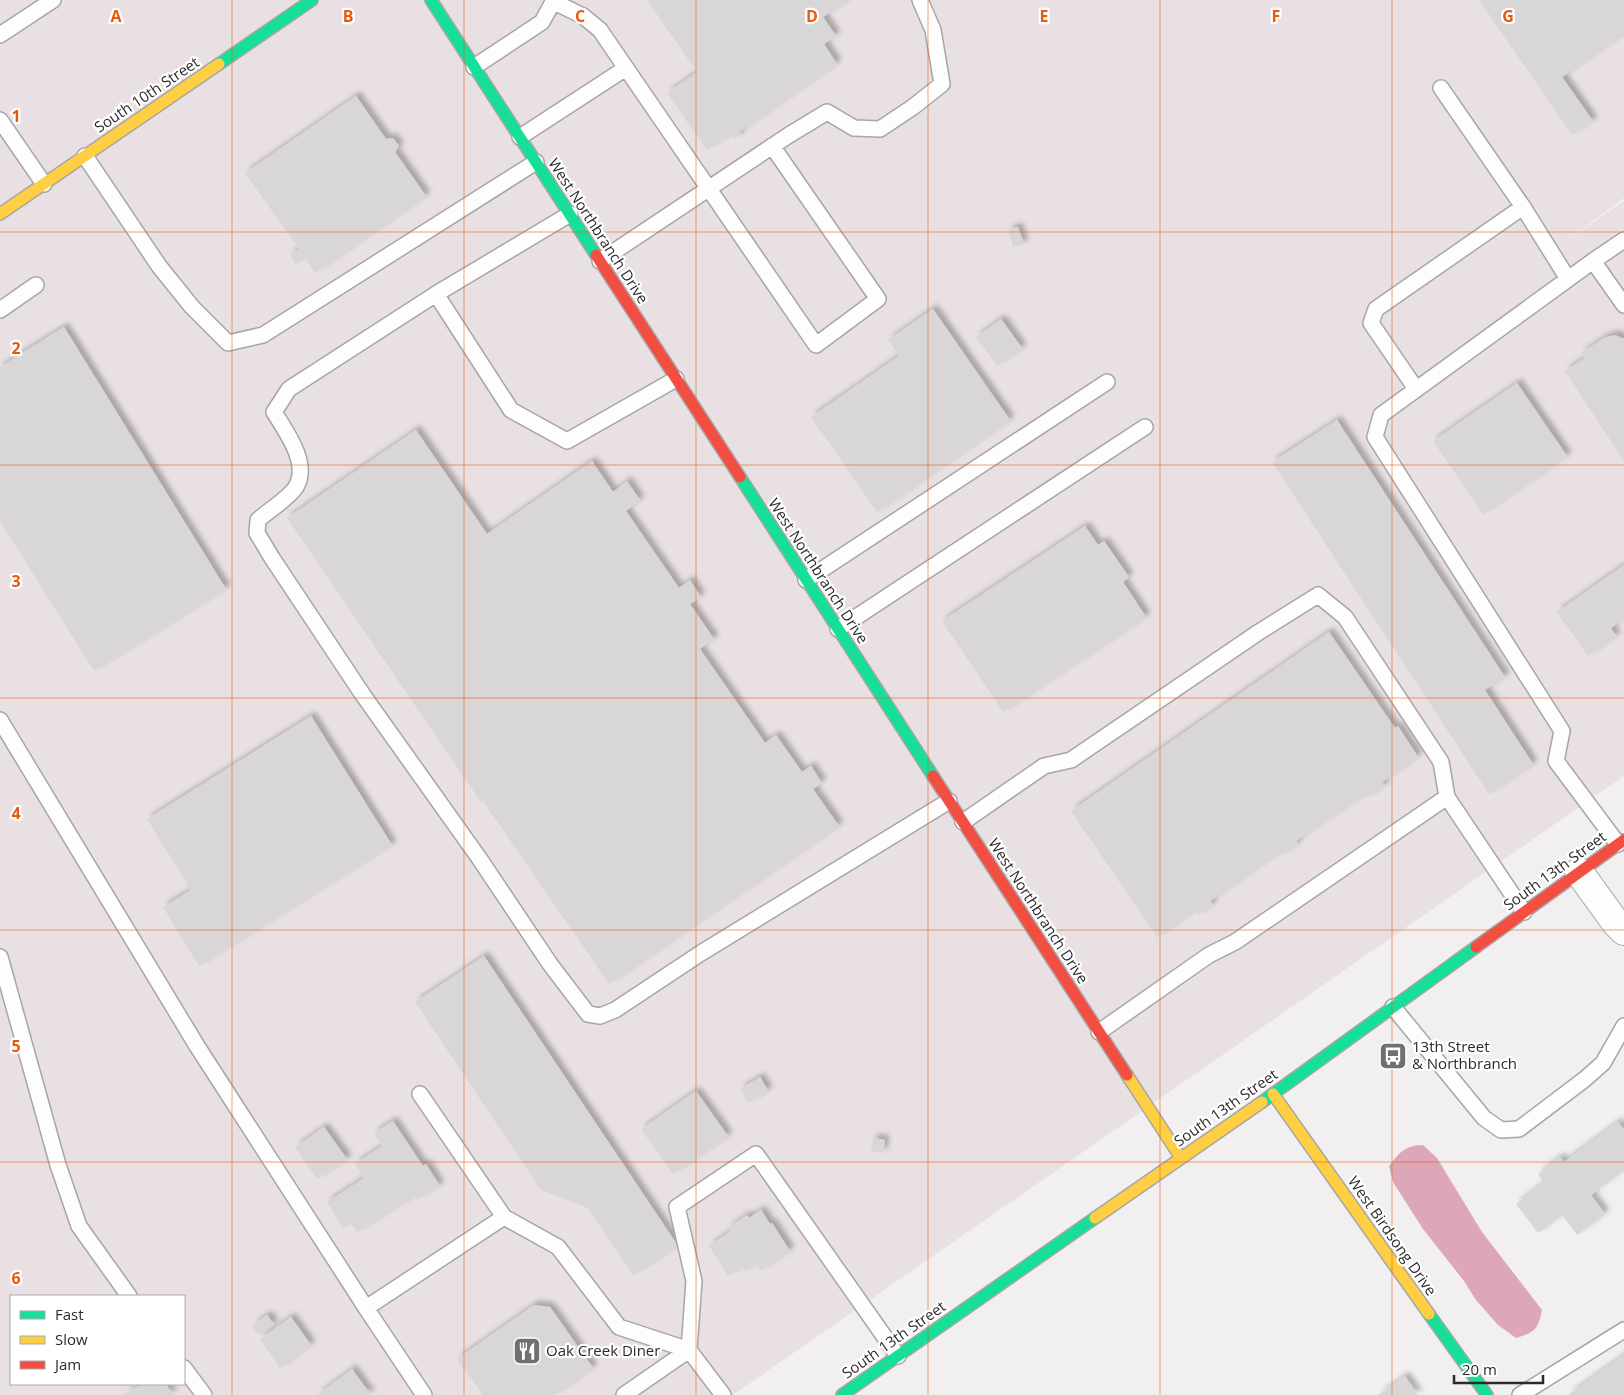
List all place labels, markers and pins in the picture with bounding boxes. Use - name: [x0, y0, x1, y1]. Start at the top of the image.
- place label: 13th Street & Northbranch: [1412, 1036, 1517, 1073]
- bus stop icon: 13th Street & Northbranch: [1378, 1041, 1408, 1071]
- restaurant icon: Oak Creek Diner: [512, 1336, 542, 1366]
- place label: Oak Creek Diner: [546, 1340, 660, 1360]

